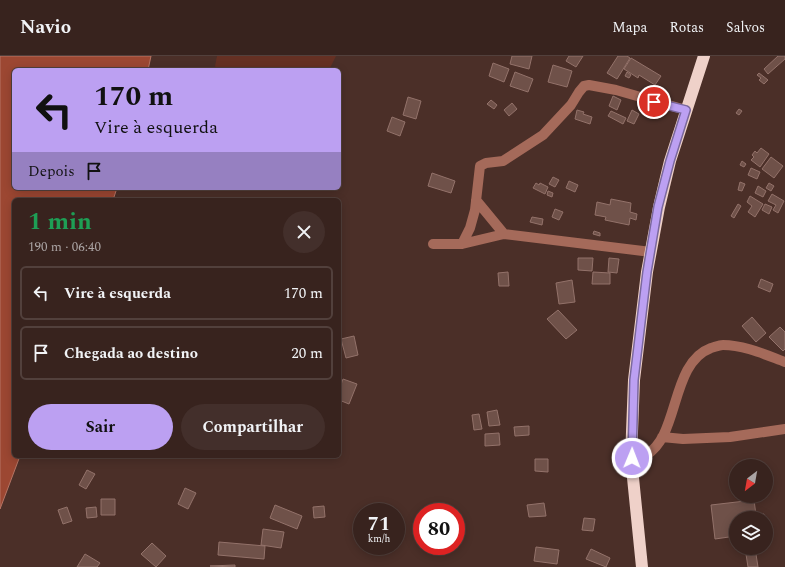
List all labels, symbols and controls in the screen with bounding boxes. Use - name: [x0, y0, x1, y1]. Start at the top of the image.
- text: Navio: [20, 13, 71, 42]
- text: Mapa: [612, 17, 647, 38]
- text: Rotas: [669, 17, 704, 38]
- text: Salvos: [726, 17, 765, 38]
- text: 170 m: [94, 75, 173, 118]
- icon: left: [28, 84, 80, 136]
- pin: [637, 85, 671, 119]
- icon: arrive: [643, 91, 665, 113]
- text: Vire à esquerda: [94, 114, 218, 141]
- text: Depois: [28, 160, 75, 183]
- icon: arrive: [83, 160, 105, 182]
- text: 1 min: [28, 204, 92, 240]
- button: close: [283, 211, 325, 253]
- text: 190 m · 06:40: [28, 237, 101, 257]
- icon: left: [30, 282, 52, 304]
- text: Vire à esquerda: [64, 282, 171, 305]
- text: 170 m: [284, 282, 323, 305]
- icon: arrive: [30, 342, 52, 364]
- text: Chegada ao destino: [64, 342, 198, 365]
- text: 20 m: [291, 342, 323, 365]
- button: Sair: [28, 404, 173, 450]
- button: Compartilhar: [181, 404, 325, 450]
- position arrow: [611, 437, 653, 479]
- north arrow: [729, 459, 773, 503]
- map controls: [729, 459, 773, 555]
- speed limit sign: 80: [413, 503, 465, 555]
- text: 71: [368, 509, 390, 539]
- button: layers: [729, 511, 773, 555]
- text: km/h: [368, 531, 390, 547]

